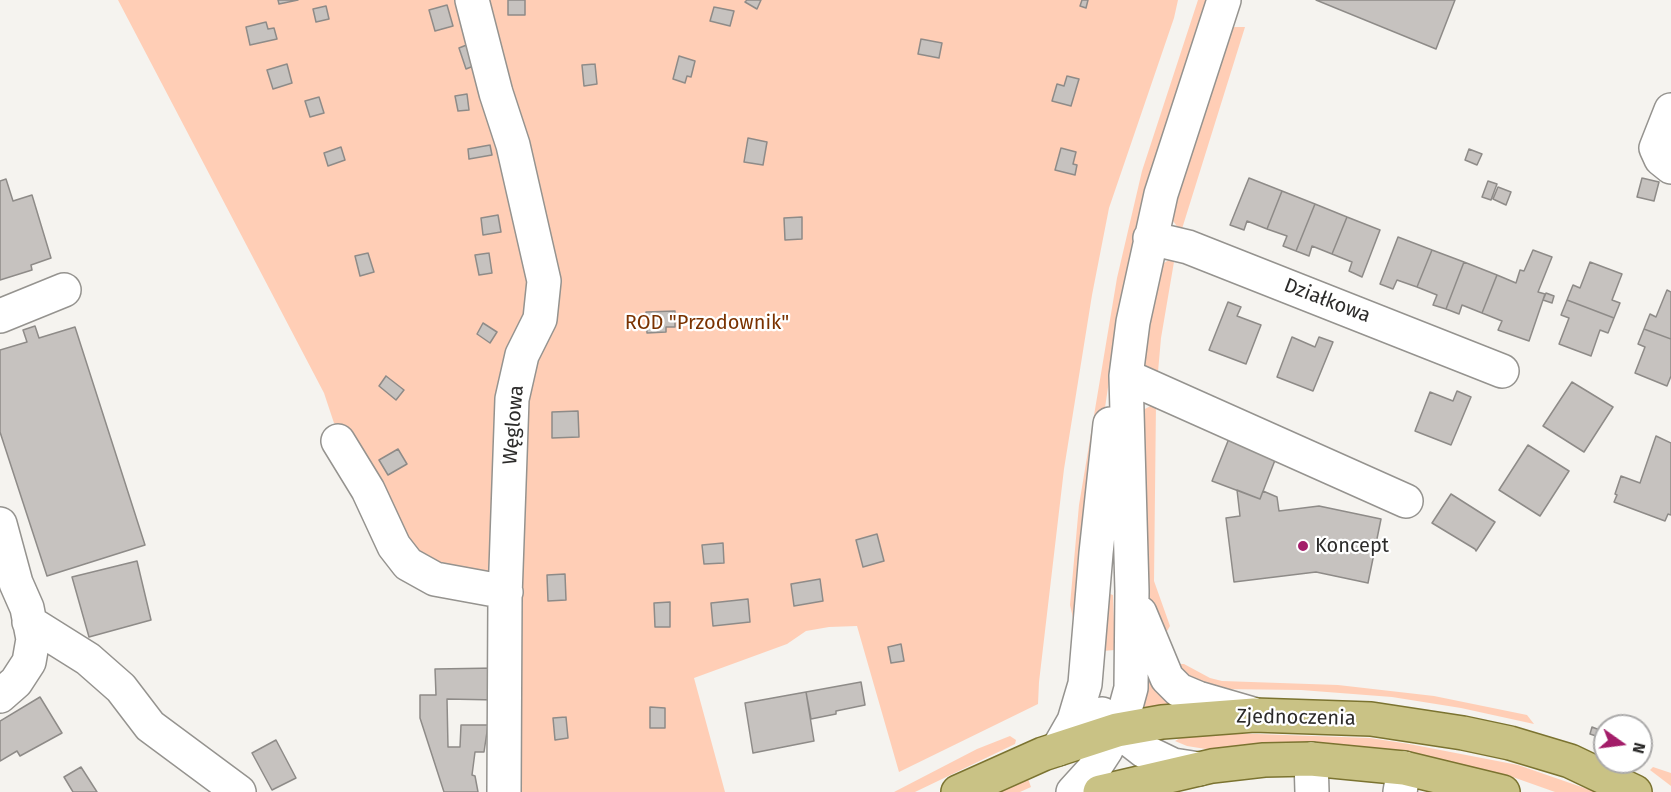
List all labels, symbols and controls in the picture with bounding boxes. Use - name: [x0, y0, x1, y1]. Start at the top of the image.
- street label: Działkowa: [1280, 274, 1374, 328]
- park label: ROD "Przodownik": [625, 311, 789, 335]
- street label: Węglowa: [499, 384, 529, 466]
- place label: Koncept: [1315, 534, 1389, 558]
- marker: Koncept: [1296, 539, 1310, 553]
- street label: Zjednoczenia: [1236, 705, 1356, 731]
- north arrow: [1593, 714, 1653, 774]
- text: N: [1629, 741, 1650, 755]

